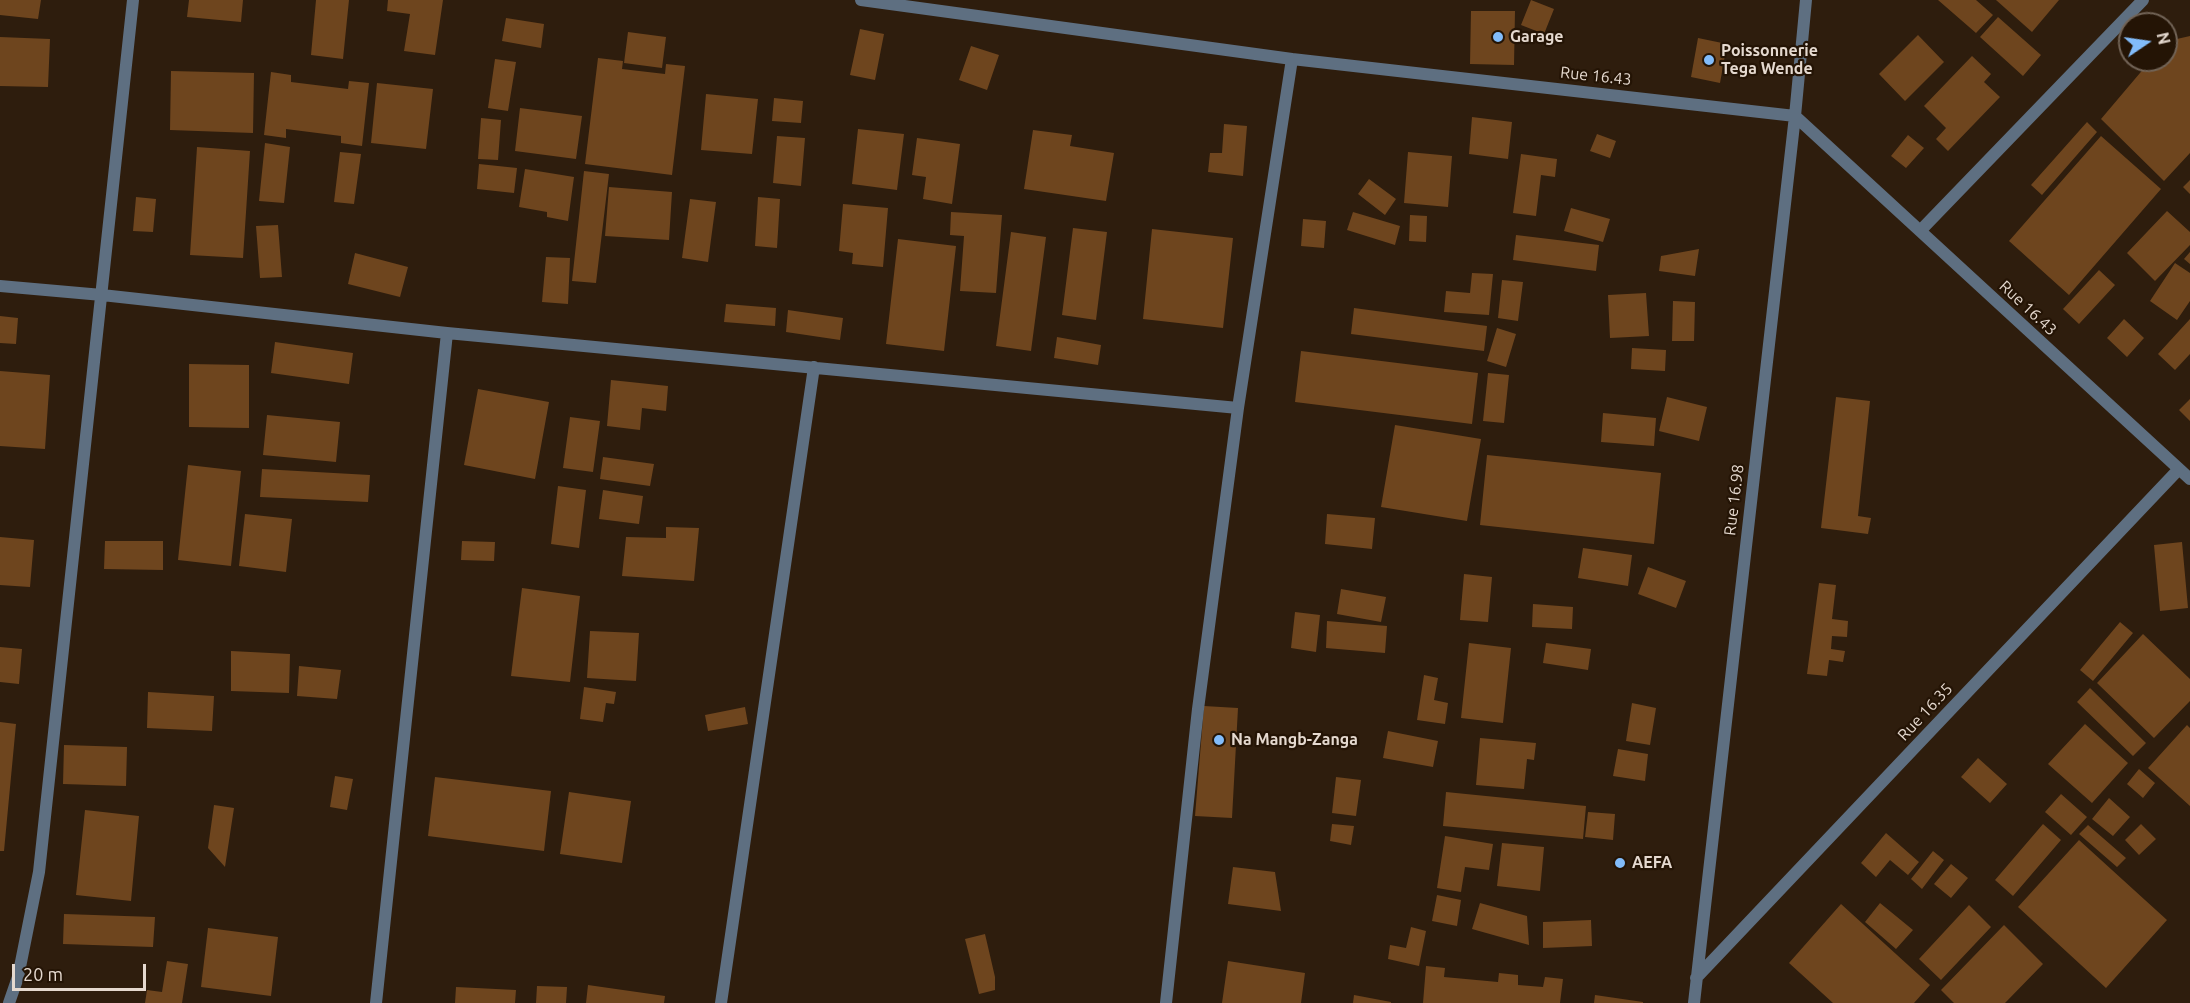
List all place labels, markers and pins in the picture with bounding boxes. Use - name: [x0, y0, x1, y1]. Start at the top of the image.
- place label: Garage: [1510, 27, 1564, 47]
- marker: Garage: [1491, 30, 1505, 44]
- place label: Poissonnerie Tega Wende: [1721, 41, 1818, 79]
- marker: Poissonnerie Tega Wende: [1702, 53, 1716, 67]
- place label: Na Mangb-Zanga: [1231, 730, 1358, 750]
- marker: Na Mangb-Zanga: [1212, 733, 1226, 747]
- place label: AEFA: [1632, 853, 1672, 873]
- marker: AEFA: [1613, 856, 1627, 870]

